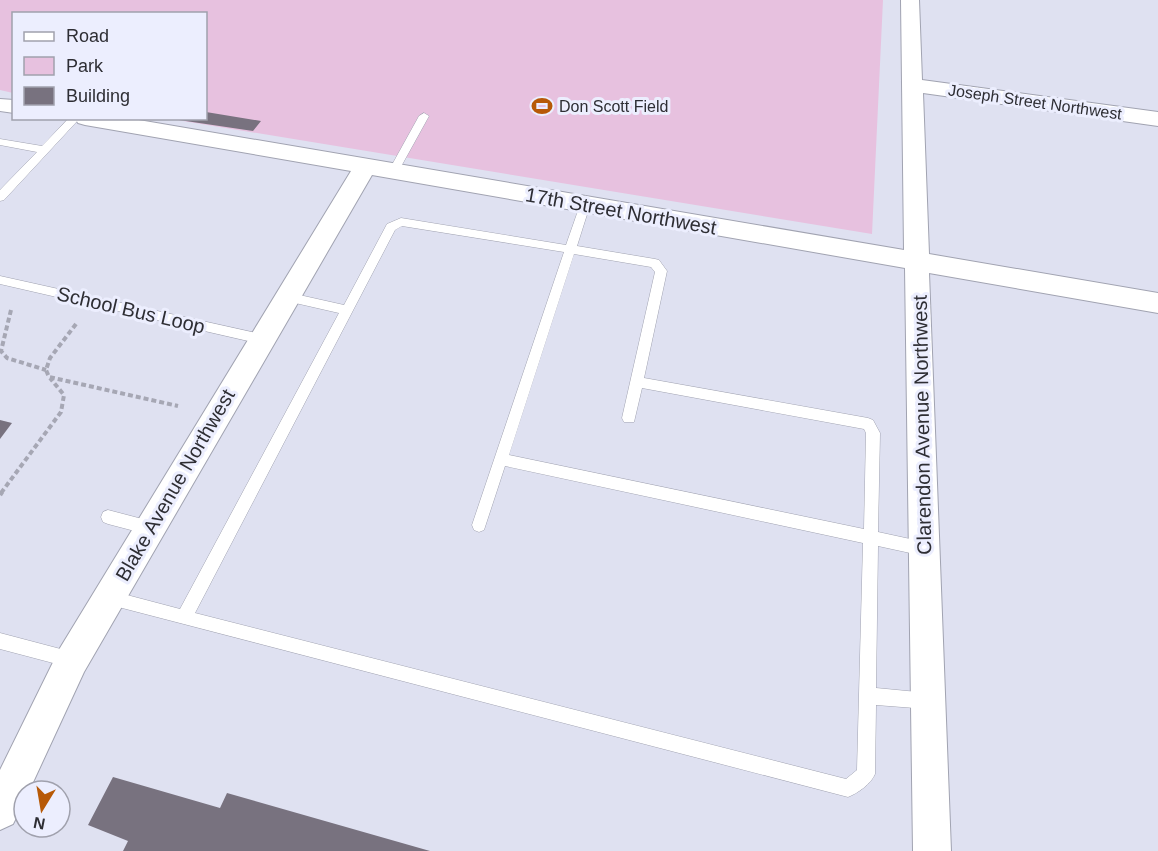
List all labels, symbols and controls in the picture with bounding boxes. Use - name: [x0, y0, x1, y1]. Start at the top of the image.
- legend: [12, 12, 207, 120]
- text: Road: [66, 26, 109, 46]
- text: Park: [66, 56, 104, 76]
- street label: Joseph Street Northwest: [947, 81, 1123, 123]
- text: Building: [66, 86, 130, 106]
- sports icon: Don Scott Field: [530, 94, 554, 118]
- place label: Don Scott Field: [559, 98, 668, 115]
- street label: 17th Street Northwest: [524, 183, 719, 239]
- street label: School Bus Loop: [55, 282, 207, 338]
- street label: Clarendon Avenue Northwest: [909, 294, 935, 555]
- street label: Blake Avenue Northwest: [111, 385, 239, 585]
- north arrow: [12, 779, 72, 839]
- text: N: [32, 814, 47, 833]

